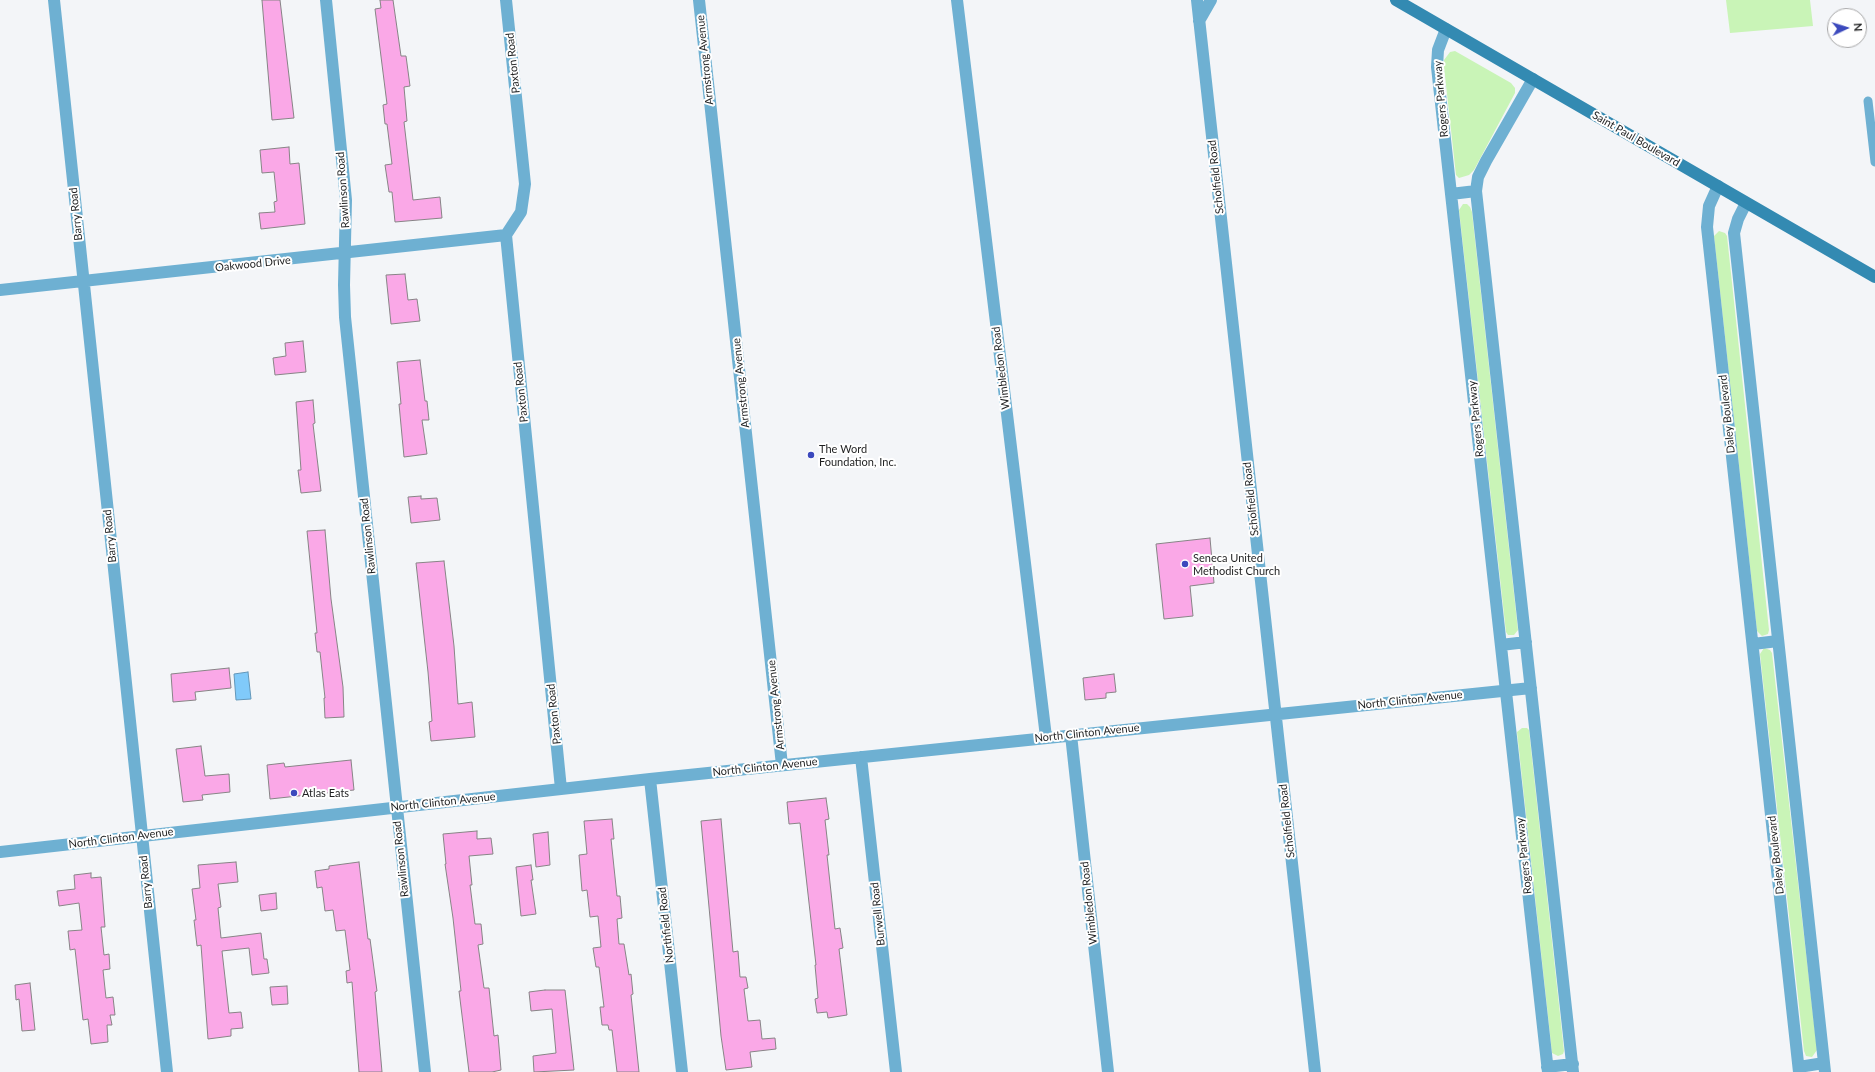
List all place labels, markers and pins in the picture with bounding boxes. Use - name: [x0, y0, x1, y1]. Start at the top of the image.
- place label: The Word Foundation, Inc.: [819, 442, 896, 468]
- marker: The Word Foundation, Inc.: [806, 450, 816, 460]
- place label: Seneca United Methodist Church: [1193, 551, 1280, 577]
- marker: Seneca United Methodist Church: [1180, 559, 1190, 569]
- place label: Atlas Eats: [302, 786, 349, 800]
- marker: Atlas Eats: [289, 788, 299, 798]

